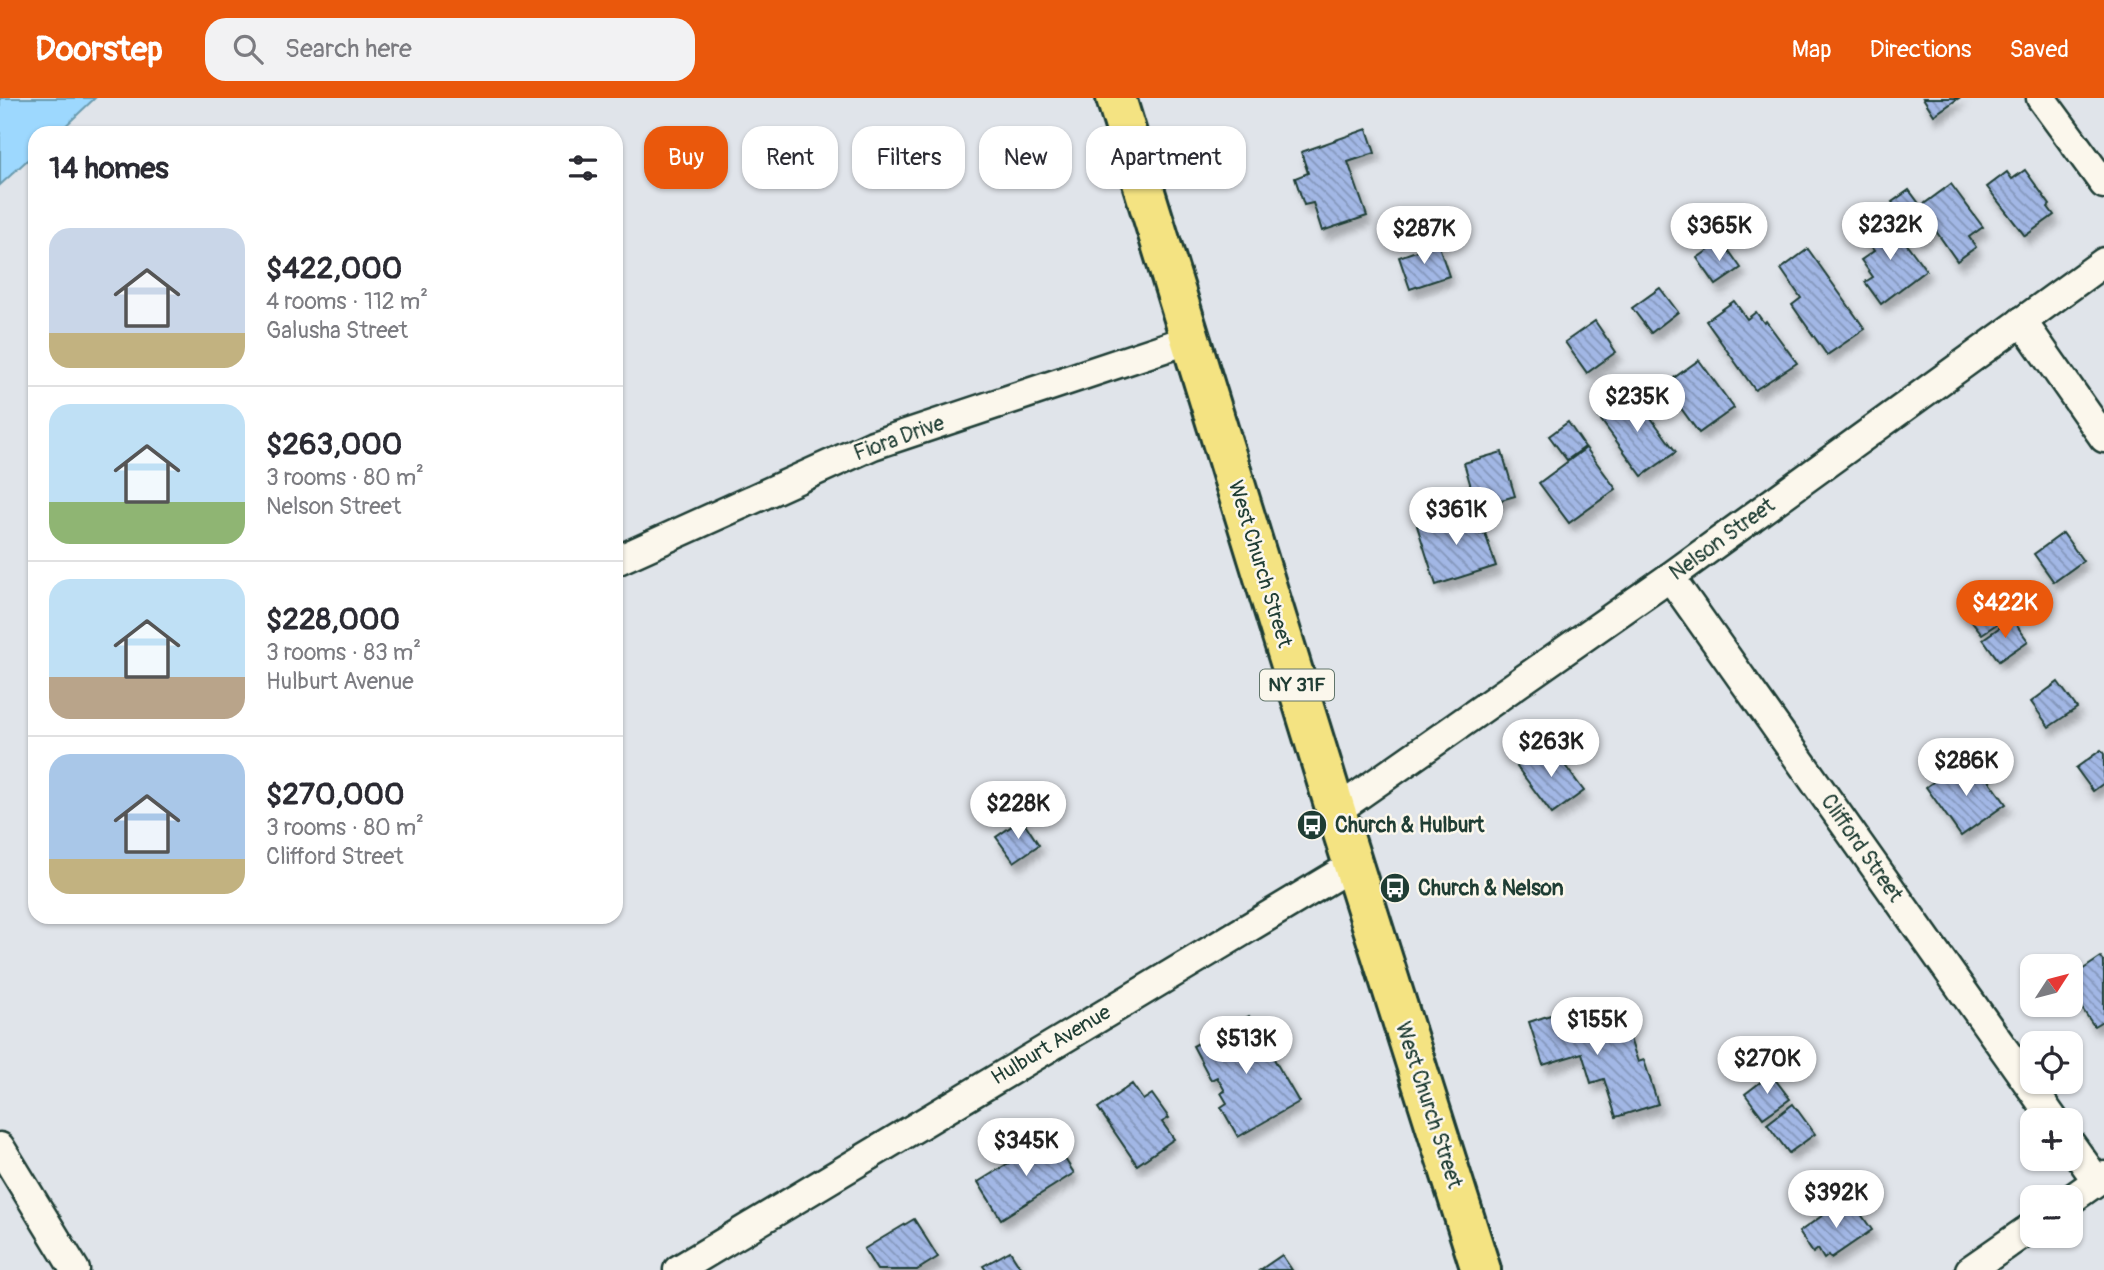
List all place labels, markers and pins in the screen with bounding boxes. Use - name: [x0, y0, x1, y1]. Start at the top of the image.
- pin: $232K: [1841, 202, 1939, 262]
- pin: $365K: [1670, 204, 1768, 263]
- pin: $287K: [1375, 206, 1473, 266]
- pin: $235K: [1588, 374, 1686, 434]
- pin: $361K: [1407, 488, 1505, 547]
- pin: $422K: [1956, 580, 2054, 640]
- pin: $263K: [1502, 720, 1600, 779]
- pin: $286K: [1917, 738, 2015, 798]
- pin: $228K: [969, 782, 1067, 841]
- bus stop icon: Church & Hulburt: [1295, 808, 1329, 842]
- place label: Church & Hulburt: [1335, 812, 1485, 839]
- bus stop icon: Church & Nelson: [1378, 871, 1412, 905]
- place label: Church & Nelson: [1418, 875, 1564, 902]
- pin: $155K: [1548, 998, 1646, 1057]
- pin: $513K: [1197, 1016, 1295, 1076]
- pin: $270K: [1718, 1037, 1816, 1096]
- pin: $345K: [977, 1118, 1075, 1178]
- pin: $392K: [1787, 1170, 1885, 1230]

